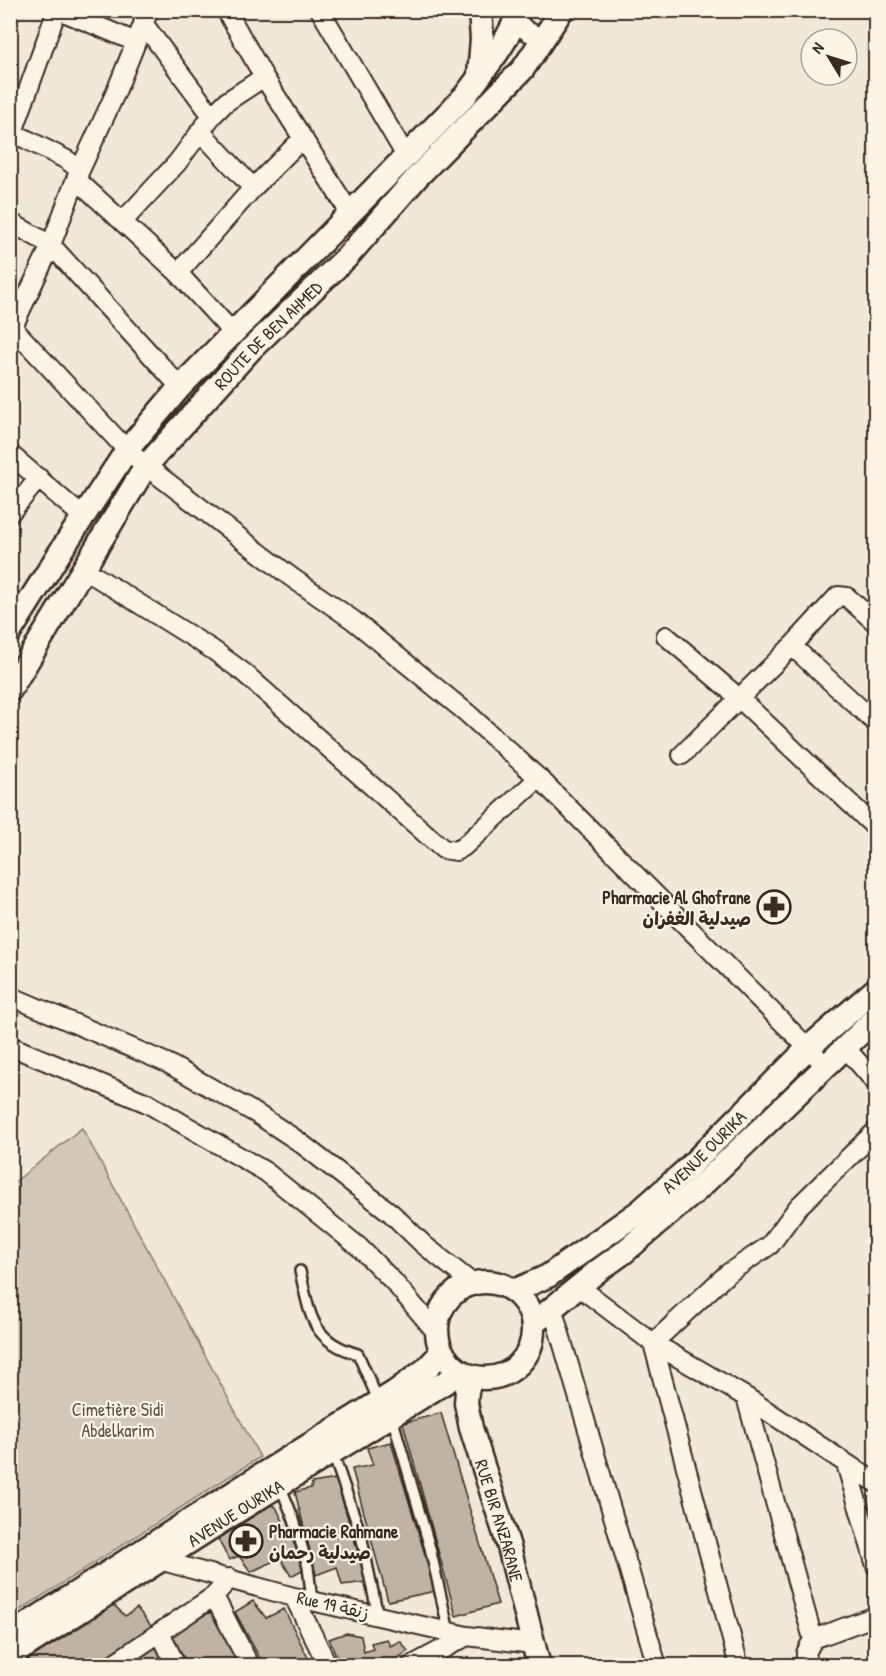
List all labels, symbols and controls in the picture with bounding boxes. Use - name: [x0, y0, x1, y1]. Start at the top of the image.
- north arrow: [799, 27, 859, 87]
- text: N: [806, 37, 829, 58]
- street label: ROUTE DE BEN AHMED: [208, 275, 328, 395]
- place label: Pharmacie Al Ghofrane صيدلية الغفران: [602, 885, 752, 931]
- pharmacy icon: Pharmacie Al Ghofrane صيدلية الغفران: [756, 889, 792, 925]
- street label: AVENUE OURIKA: [656, 1104, 752, 1199]
- park label: Cimetière Sidi Abdelkarim: [72, 1397, 164, 1443]
- street label: RUE BIR ANZARANE: [469, 1456, 530, 1584]
- street label: AVENUE OURIKA: [182, 1473, 288, 1552]
- place label: Pharmacie Rahmane صيدلية رحمان: [269, 1519, 399, 1565]
- pharmacy icon: Pharmacie Rahmane صيدلية رحمان: [228, 1523, 264, 1559]
- street label: Rue 19 زنقة: [294, 1585, 372, 1625]

